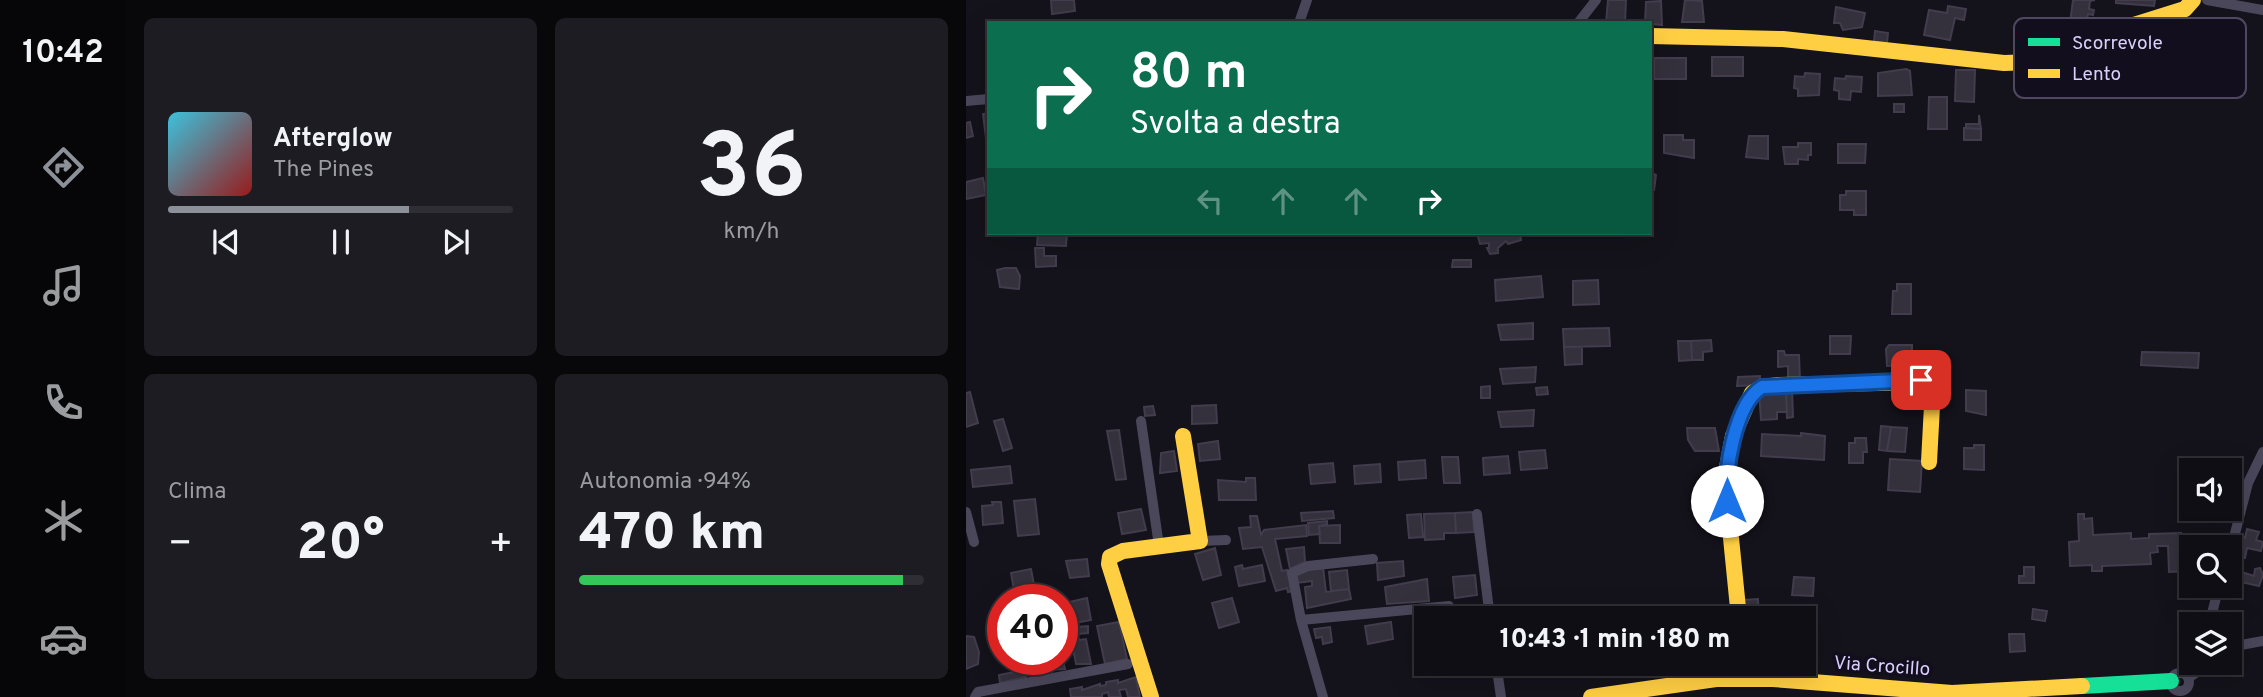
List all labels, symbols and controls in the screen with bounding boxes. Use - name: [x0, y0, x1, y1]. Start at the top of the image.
- legend: [2014, 18, 2246, 98]
- text: Scorrevole: [2072, 32, 2163, 56]
- text: 10:42: [22, 34, 104, 74]
- text: 80 m: [1130, 44, 1247, 106]
- icon: right: [1015, 49, 1106, 140]
- text: Lento: [2072, 63, 2121, 87]
- text: Svolta a destra: [1130, 105, 1341, 145]
- text: 36: [696, 115, 807, 230]
- text: Afterglow: [273, 123, 393, 156]
- icon: directions: [39, 143, 88, 192]
- text: The Pines: [273, 156, 374, 185]
- icon: left: [1191, 182, 1229, 220]
- icon: ahead: [1264, 182, 1302, 220]
- icon: ahead: [1337, 182, 1375, 220]
- icon: right: [1410, 182, 1448, 220]
- text: km/h: [724, 218, 779, 247]
- icon: previous: [207, 223, 245, 261]
- icon: pause: [322, 223, 360, 261]
- icon: next: [437, 223, 475, 261]
- icon: music: [39, 261, 88, 310]
- pin: [1891, 350, 1951, 410]
- icon: arrive: [1902, 361, 1940, 399]
- icon: phone: [39, 378, 88, 427]
- map controls: [2179, 458, 2242, 675]
- button: sound: [2179, 458, 2242, 521]
- position arrow: [1690, 464, 1764, 538]
- text: Autonomia · 94%: [579, 468, 751, 497]
- text: Clima: [168, 478, 226, 507]
- icon: climate: [39, 496, 88, 545]
- text: 470 km: [579, 502, 765, 568]
- text: 20°: [296, 512, 385, 578]
- text: −: [168, 521, 193, 570]
- text: +: [488, 521, 513, 570]
- button: search: [2179, 535, 2242, 598]
- speed limit sign: 40: [987, 584, 1078, 675]
- button: layers: [2179, 612, 2242, 675]
- icon: car: [39, 614, 88, 663]
- text: 10:43 · 1 min · 180 m: [1500, 624, 1730, 657]
- street label: Via Crocillo: [1833, 652, 1931, 682]

